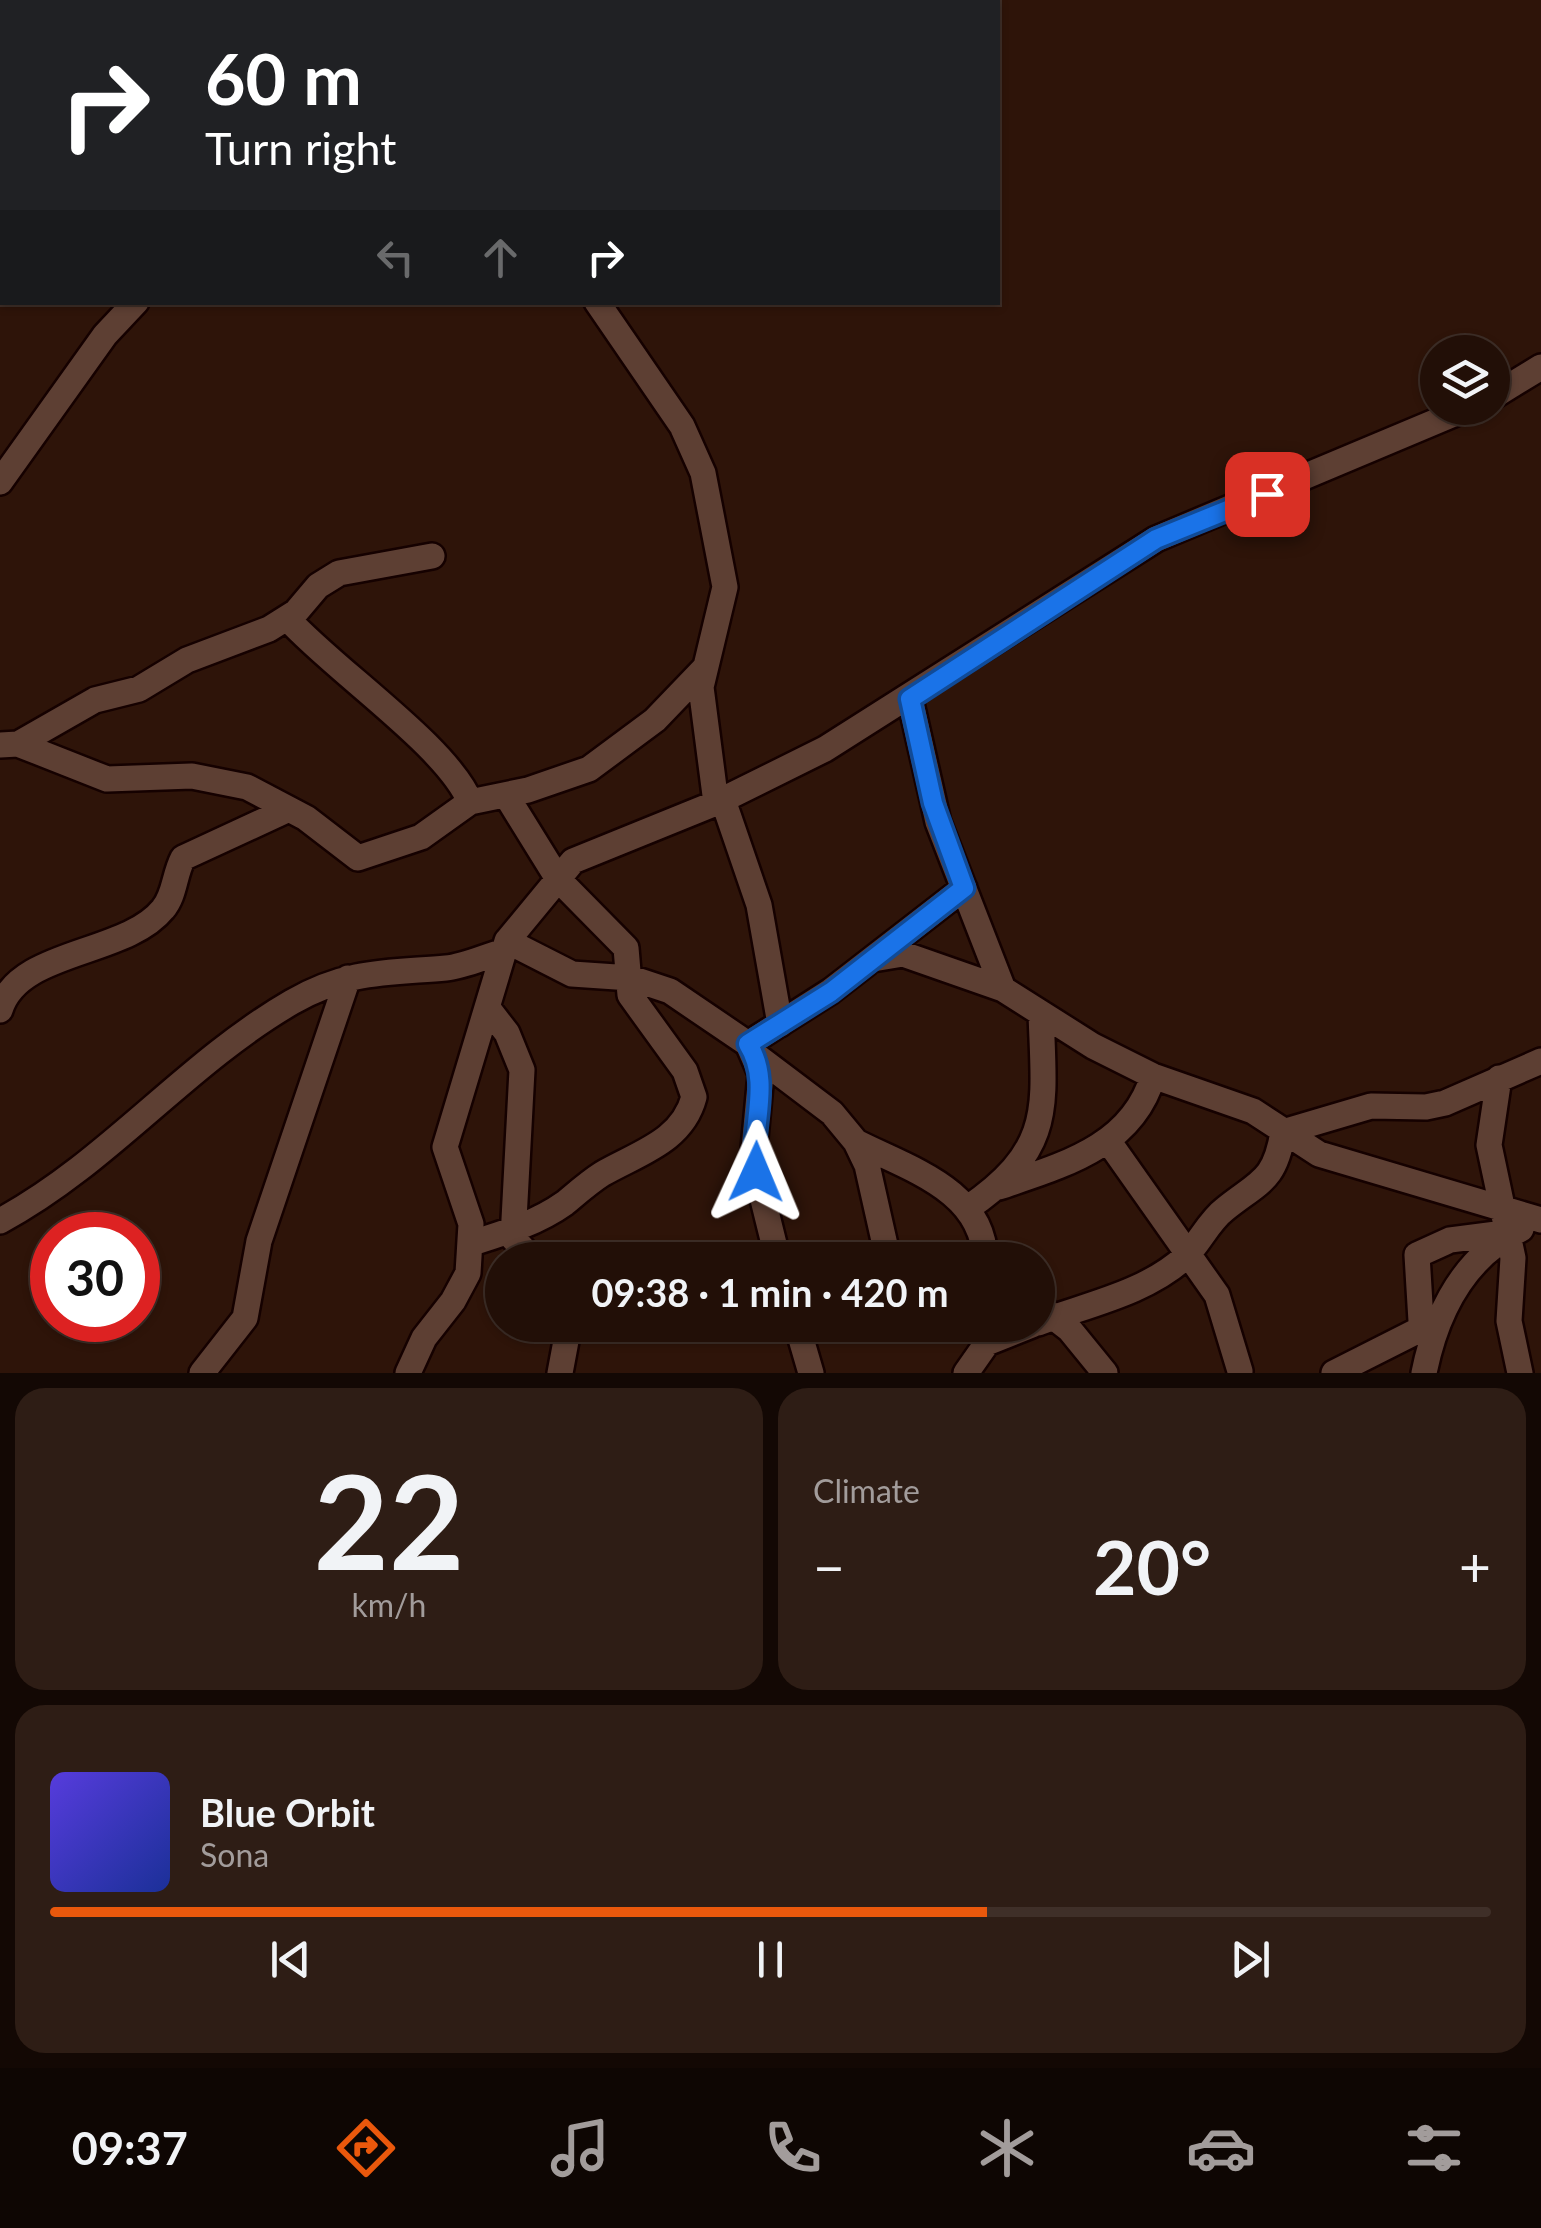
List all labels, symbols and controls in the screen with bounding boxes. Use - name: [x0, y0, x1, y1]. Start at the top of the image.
- text: 60 m: [205, 36, 362, 120]
- icon: right: [40, 40, 170, 170]
- text: Turn right: [205, 121, 396, 175]
- icon: left: [368, 230, 423, 285]
- icon: ahead: [473, 230, 528, 285]
- icon: right: [578, 230, 633, 285]
- map controls: [1420, 335, 1510, 425]
- button: layers: [1420, 335, 1510, 425]
- pin: [1225, 452, 1310, 537]
- icon: arrive: [1240, 467, 1295, 522]
- position arrow: [704, 1120, 808, 1224]
- speed limit sign: 30: [30, 1212, 160, 1342]
- text: 09:38 · 1 min · 420 m: [591, 1269, 949, 1315]
- text: 22: [314, 1442, 464, 1598]
- text: Climate: [813, 1471, 920, 1510]
- text: 20°: [1093, 1521, 1211, 1611]
- text: −: [813, 1533, 845, 1599]
- text: +: [1459, 1533, 1491, 1599]
- text: km/h: [352, 1585, 426, 1624]
- text: Blue Orbit: [200, 1789, 375, 1835]
- text: Sona: [200, 1835, 269, 1874]
- icon: previous: [263, 1932, 318, 1987]
- icon: pause: [743, 1932, 798, 1987]
- icon: next: [1223, 1932, 1278, 1987]
- icon: directions: [331, 2113, 401, 2183]
- icon: music: [545, 2113, 615, 2183]
- icon: phone: [758, 2113, 828, 2183]
- icon: climate: [972, 2113, 1042, 2183]
- icon: car: [1186, 2113, 1256, 2183]
- icon: filters: [1399, 2113, 1469, 2183]
- text: 09:37: [72, 2121, 188, 2175]

